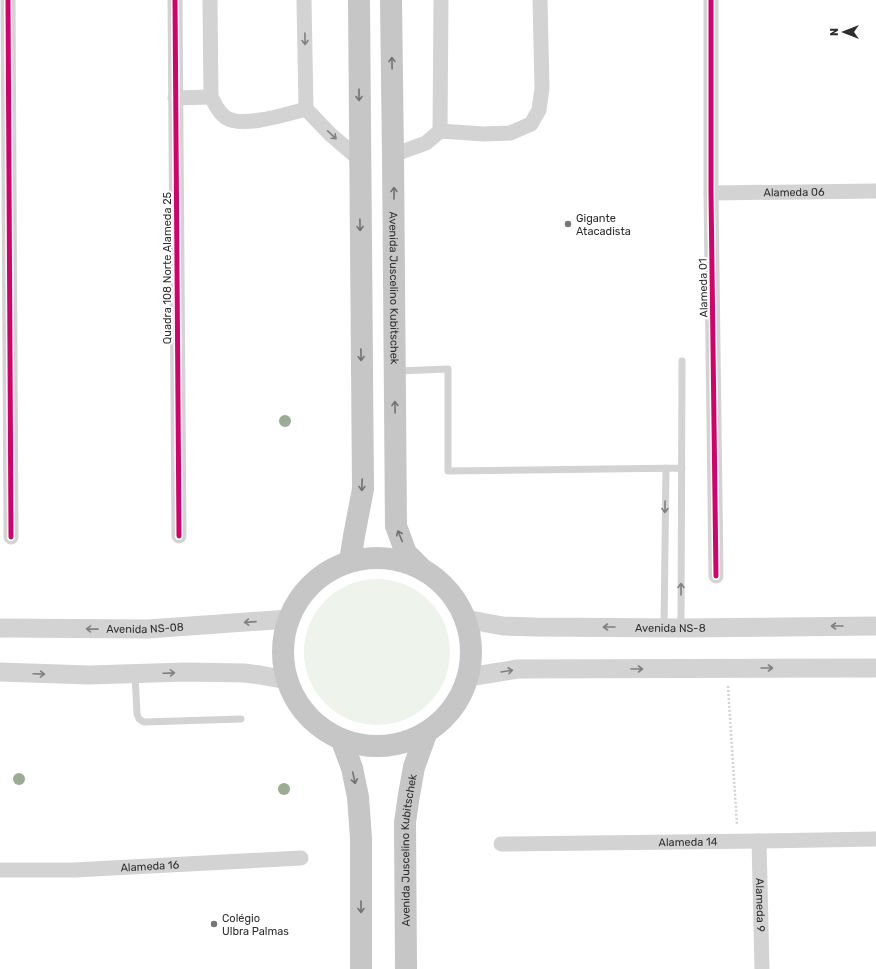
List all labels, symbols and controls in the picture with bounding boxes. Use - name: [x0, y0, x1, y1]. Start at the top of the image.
- north arrow: [824, 12, 864, 52]
- text: N: [828, 28, 841, 36]
- one-way arrow: [301, 32, 308, 45]
- one-way arrow: [388, 57, 396, 70]
- one-way arrow: [355, 88, 363, 101]
- one-way arrow: [327, 131, 337, 140]
- street label: Alameda 06: [763, 186, 825, 199]
- one-way arrow: [390, 187, 398, 200]
- street label: Quadra 108 Norte Alameda 25: [161, 191, 174, 344]
- street label: Avenida Juscelino Kubitschek: [386, 211, 401, 365]
- place label: Gigante Atacadista: [576, 212, 631, 238]
- one-way arrow: [356, 218, 364, 231]
- marker: Gigante Atacadista: [563, 219, 573, 229]
- street label: Alameda 01: [696, 258, 711, 318]
- one-way arrow: [357, 348, 365, 361]
- one-way arrow: [391, 401, 399, 414]
- one-way arrow: [358, 478, 366, 491]
- one-way arrow: [661, 500, 669, 513]
- one-way arrow: [395, 530, 403, 542]
- one-way arrow: [677, 583, 685, 596]
- one-way arrow: [244, 618, 257, 625]
- street label: Avenida NS-08: [106, 620, 184, 636]
- street label: Avenida NS-8: [635, 622, 706, 635]
- one-way arrow: [603, 623, 616, 631]
- one-way arrow: [831, 623, 844, 630]
- one-way arrow: [86, 625, 99, 633]
- one-way arrow: [760, 664, 773, 672]
- one-way arrow: [630, 665, 643, 673]
- one-way arrow: [500, 667, 513, 675]
- one-way arrow: [162, 669, 175, 676]
- one-way arrow: [32, 670, 45, 678]
- one-way arrow: [350, 771, 358, 784]
- street label: Avenida Juscelino Kubitschek: [399, 773, 420, 927]
- street label: Alameda 14: [658, 835, 718, 849]
- street label: Alameda 16: [120, 858, 180, 875]
- street label: Alameda 9: [753, 878, 767, 932]
- one-way arrow: [357, 900, 365, 913]
- place label: Colégio Ulbra Palmas: [222, 912, 289, 938]
- marker: Colégio Ulbra Palmas: [209, 919, 219, 929]

